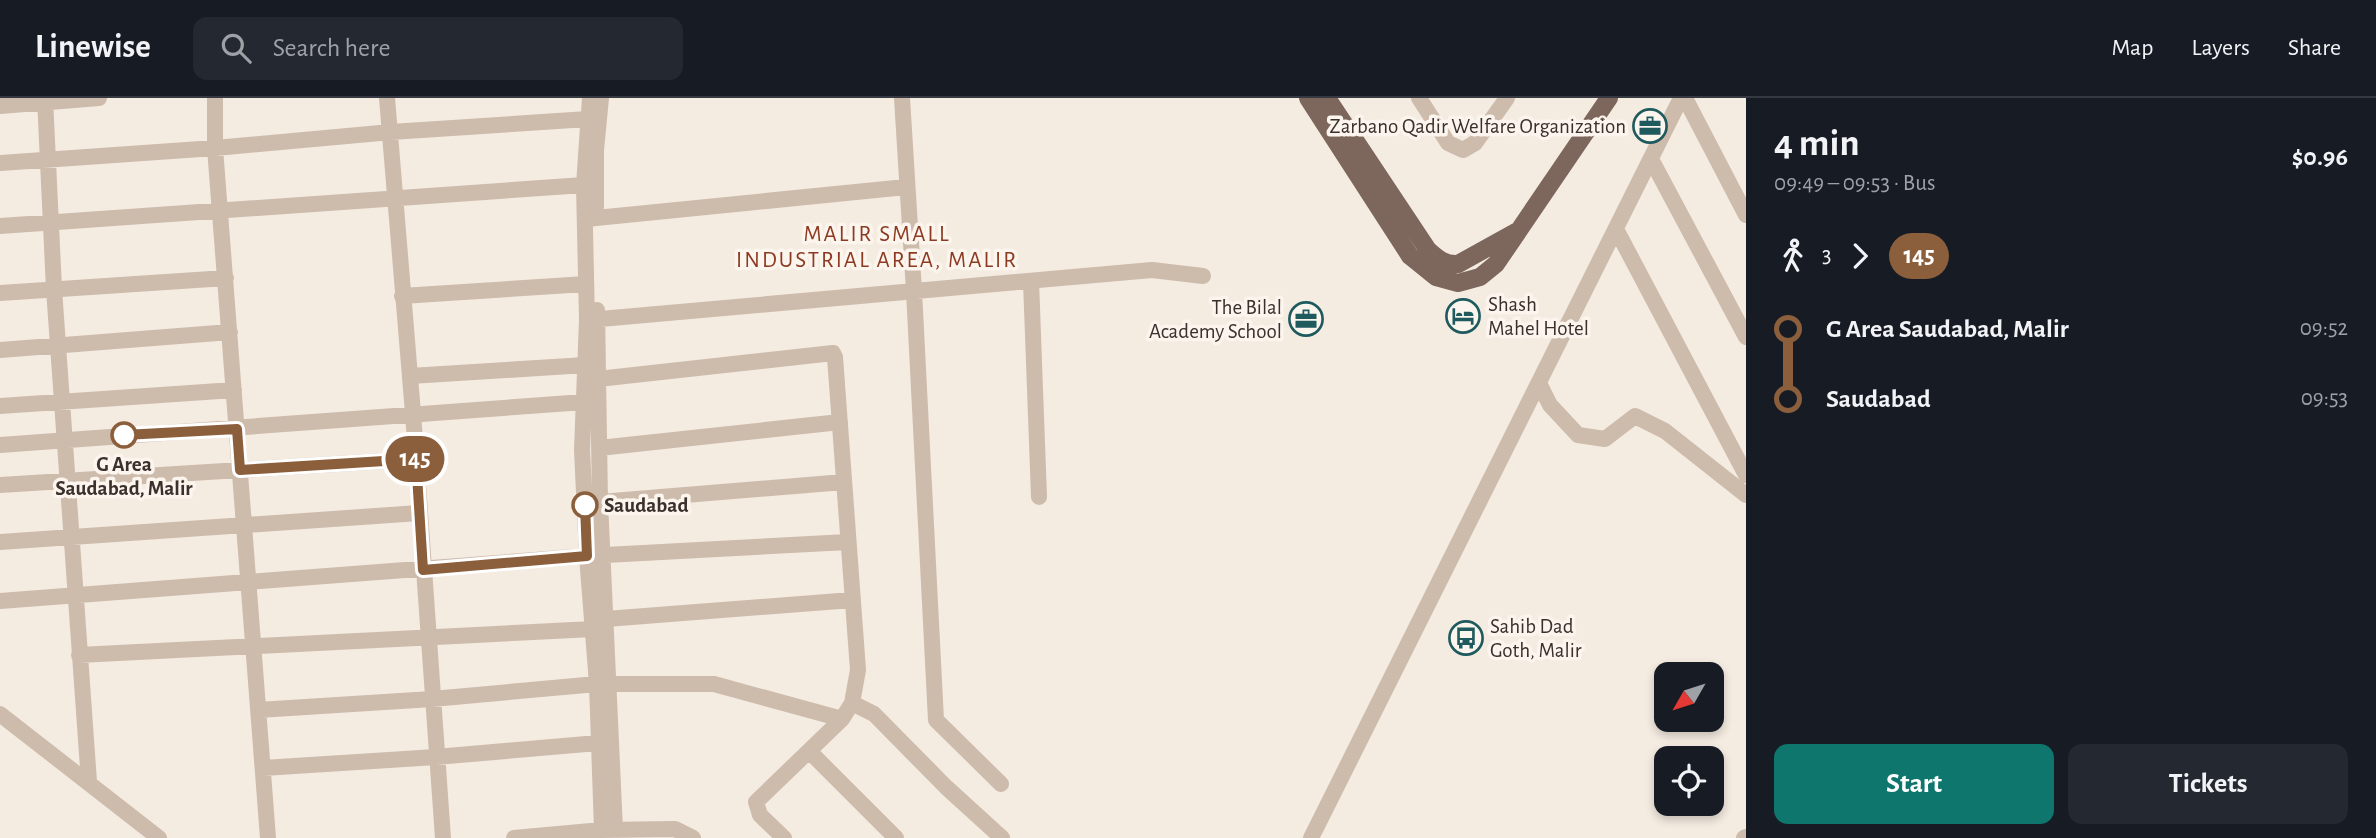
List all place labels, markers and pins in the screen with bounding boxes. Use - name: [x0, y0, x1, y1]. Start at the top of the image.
- office icon: Zarbano Qadir Welfare Organization: [1631, 107, 1669, 145]
- place label: Zarbano Qadir Welfare Organization: [1330, 116, 1626, 137]
- place label: Shash Mahel Hotel: [1488, 294, 1589, 339]
- place label: The Bilal Academy School: [1149, 297, 1282, 342]
- hotel icon: Shash Mahel Hotel: [1444, 297, 1482, 335]
- office icon: The Bilal Academy School: [1287, 300, 1325, 338]
- marker: G Area Saudabad, Malir: [111, 422, 137, 448]
- place label: G Area Saudabad, Malir: [55, 454, 193, 499]
- marker: Saudabad: [572, 492, 598, 518]
- place label: Saudabad: [604, 495, 688, 516]
- place label: Sahib Dad Goth, Malir: [1490, 616, 1582, 661]
- bus stop icon: Sahib Dad Goth, Malir: [1447, 619, 1485, 657]

